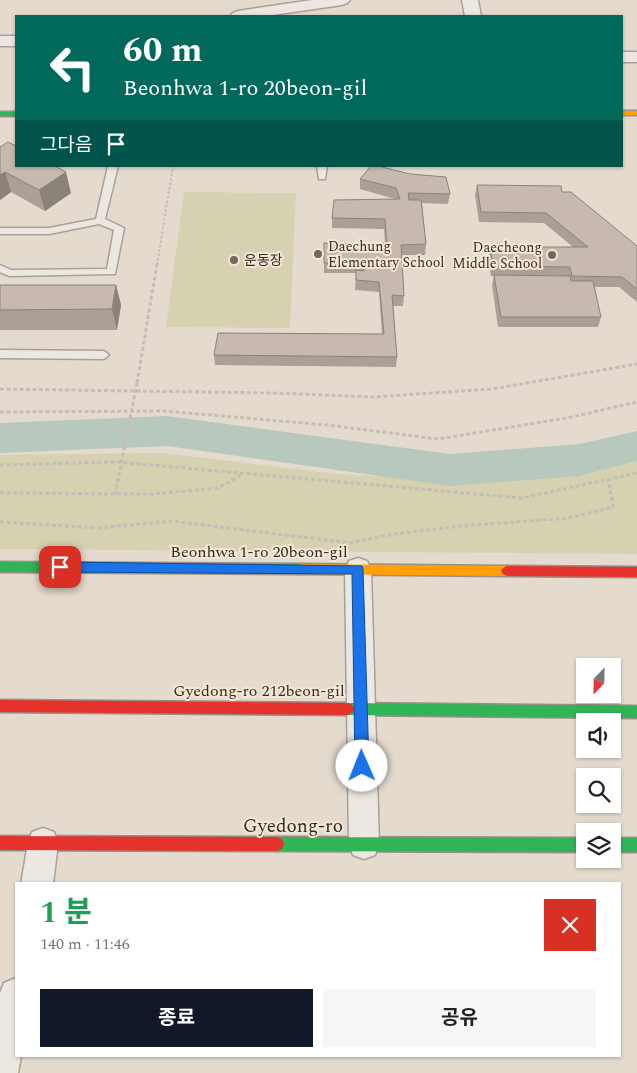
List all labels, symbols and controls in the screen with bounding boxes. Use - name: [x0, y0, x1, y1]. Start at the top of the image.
- text: 60 m: [123, 24, 203, 77]
- icon: left: [40, 35, 105, 100]
- text: Beonhwa 1-ro 20beon-gil: [123, 72, 367, 105]
- icon: arrive: [102, 130, 130, 158]
- text: 그다음: [40, 131, 92, 160]
- place label: Daechung Elementary School: [328, 236, 444, 273]
- place label: Daecheong Middle School: [452, 237, 542, 274]
- marker: Daechung Elementary School: [312, 248, 324, 260]
- marker: Daecheong Middle School: [546, 249, 558, 261]
- place label: 운동장: [244, 250, 283, 271]
- marker: 운동장: [228, 254, 240, 266]
- street label: Beonhwa 1-ro 20beon-gil: [170, 540, 348, 564]
- pin: [39, 546, 81, 588]
- icon: arrive: [46, 553, 74, 581]
- north arrow: [576, 658, 621, 702]
- map controls: [576, 658, 621, 868]
- street label: Gyedong-ro 212beon-gil: [173, 679, 345, 703]
- button: sound: [576, 713, 621, 758]
- position arrow: [335, 739, 387, 791]
- button: search: [576, 768, 621, 813]
- street label: Gyedong-ro: [243, 812, 343, 841]
- button: layers: [576, 823, 621, 868]
- text: 1 분: [40, 890, 92, 936]
- button: close: [544, 899, 596, 951]
- text: 140 m · 11:46: [40, 932, 130, 956]
- button: 종료: [40, 989, 313, 1047]
- button: 공유: [323, 989, 596, 1047]

